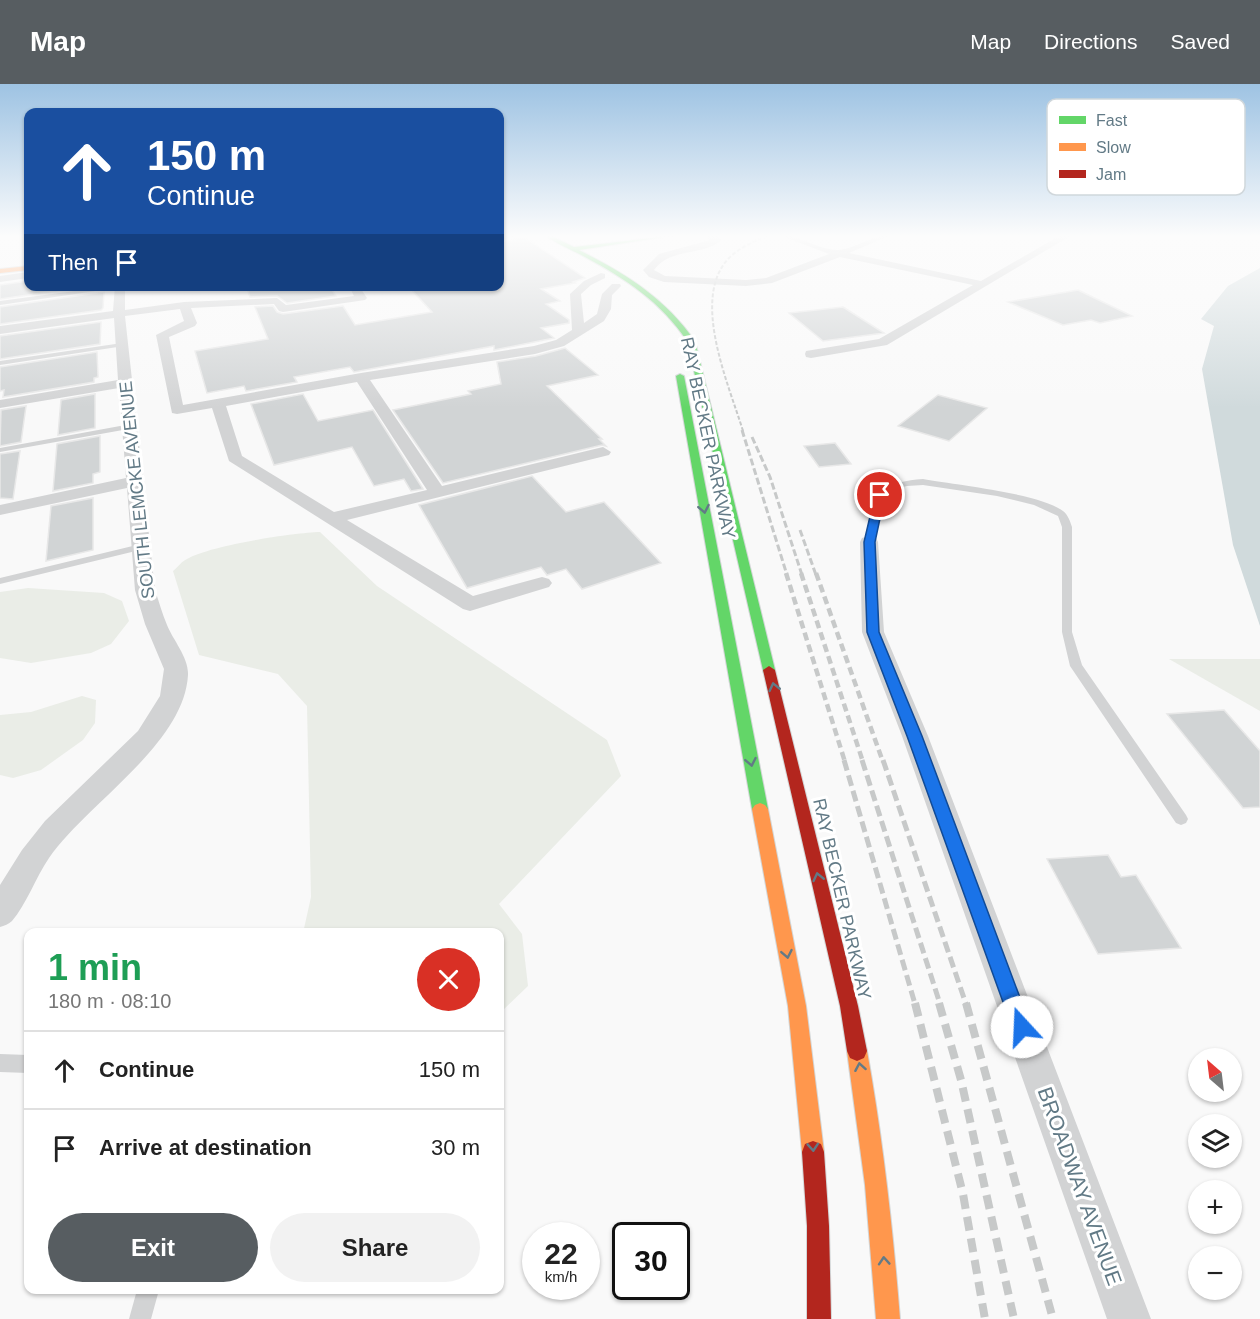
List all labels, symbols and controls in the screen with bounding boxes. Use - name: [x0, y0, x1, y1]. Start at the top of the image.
- text: Map: [30, 26, 86, 57]
- text: Map: [970, 30, 1011, 53]
- text: Directions: [1044, 30, 1137, 53]
- text: Saved: [1170, 30, 1230, 53]
- legend: [1047, 99, 1245, 195]
- text: Fast: [1096, 112, 1128, 129]
- icon: ahead: [48, 132, 126, 210]
- text: 150 m: [147, 132, 266, 179]
- text: Slow: [1096, 139, 1131, 156]
- text: Jam: [1096, 166, 1126, 183]
- text: Continue: [147, 181, 255, 211]
- icon: arrive: [110, 246, 143, 279]
- text: Then: [48, 250, 98, 275]
- street label: RAY BECKER PARKWAY: [677, 335, 739, 541]
- street label: SOUTH LEMCKE AVENUE: [116, 380, 158, 600]
- pin: [854, 469, 905, 520]
- icon: arrive: [863, 478, 896, 511]
- one-way arrow: [697, 503, 710, 513]
- one-way arrow: [768, 682, 781, 692]
- one-way arrow: [744, 757, 757, 767]
- street label: RAY BECKER PARKWAY: [809, 796, 875, 1002]
- one-way arrow: [813, 872, 826, 882]
- text: 1 min: [48, 947, 142, 988]
- button: close: [417, 948, 480, 1011]
- one-way arrow: [780, 949, 793, 959]
- text: 180 m · 08:10: [48, 990, 171, 1012]
- position arrow: [990, 995, 1054, 1059]
- north arrow: [1188, 1048, 1242, 1102]
- map controls: [1188, 1048, 1242, 1300]
- icon: ahead: [48, 1054, 81, 1087]
- text: Continue: [99, 1057, 194, 1082]
- text: 150 m: [419, 1057, 480, 1082]
- one-way arrow: [854, 1063, 867, 1073]
- street label: BROADWAY AVENUE: [1033, 1084, 1127, 1288]
- button: layers: [1188, 1114, 1242, 1168]
- icon: arrive: [48, 1132, 81, 1165]
- text: Arrive at destination: [99, 1135, 312, 1160]
- text: 30 m: [431, 1135, 480, 1160]
- one-way arrow: [806, 1143, 819, 1152]
- button: +: [1188, 1180, 1242, 1234]
- button: Exit: [48, 1213, 258, 1282]
- button: Share: [270, 1213, 480, 1282]
- speed limit sign: 30: [612, 1222, 690, 1300]
- text: 22: [544, 1237, 578, 1270]
- button: −: [1188, 1246, 1242, 1300]
- one-way arrow: [877, 1256, 890, 1265]
- text: km/h: [545, 1268, 577, 1285]

